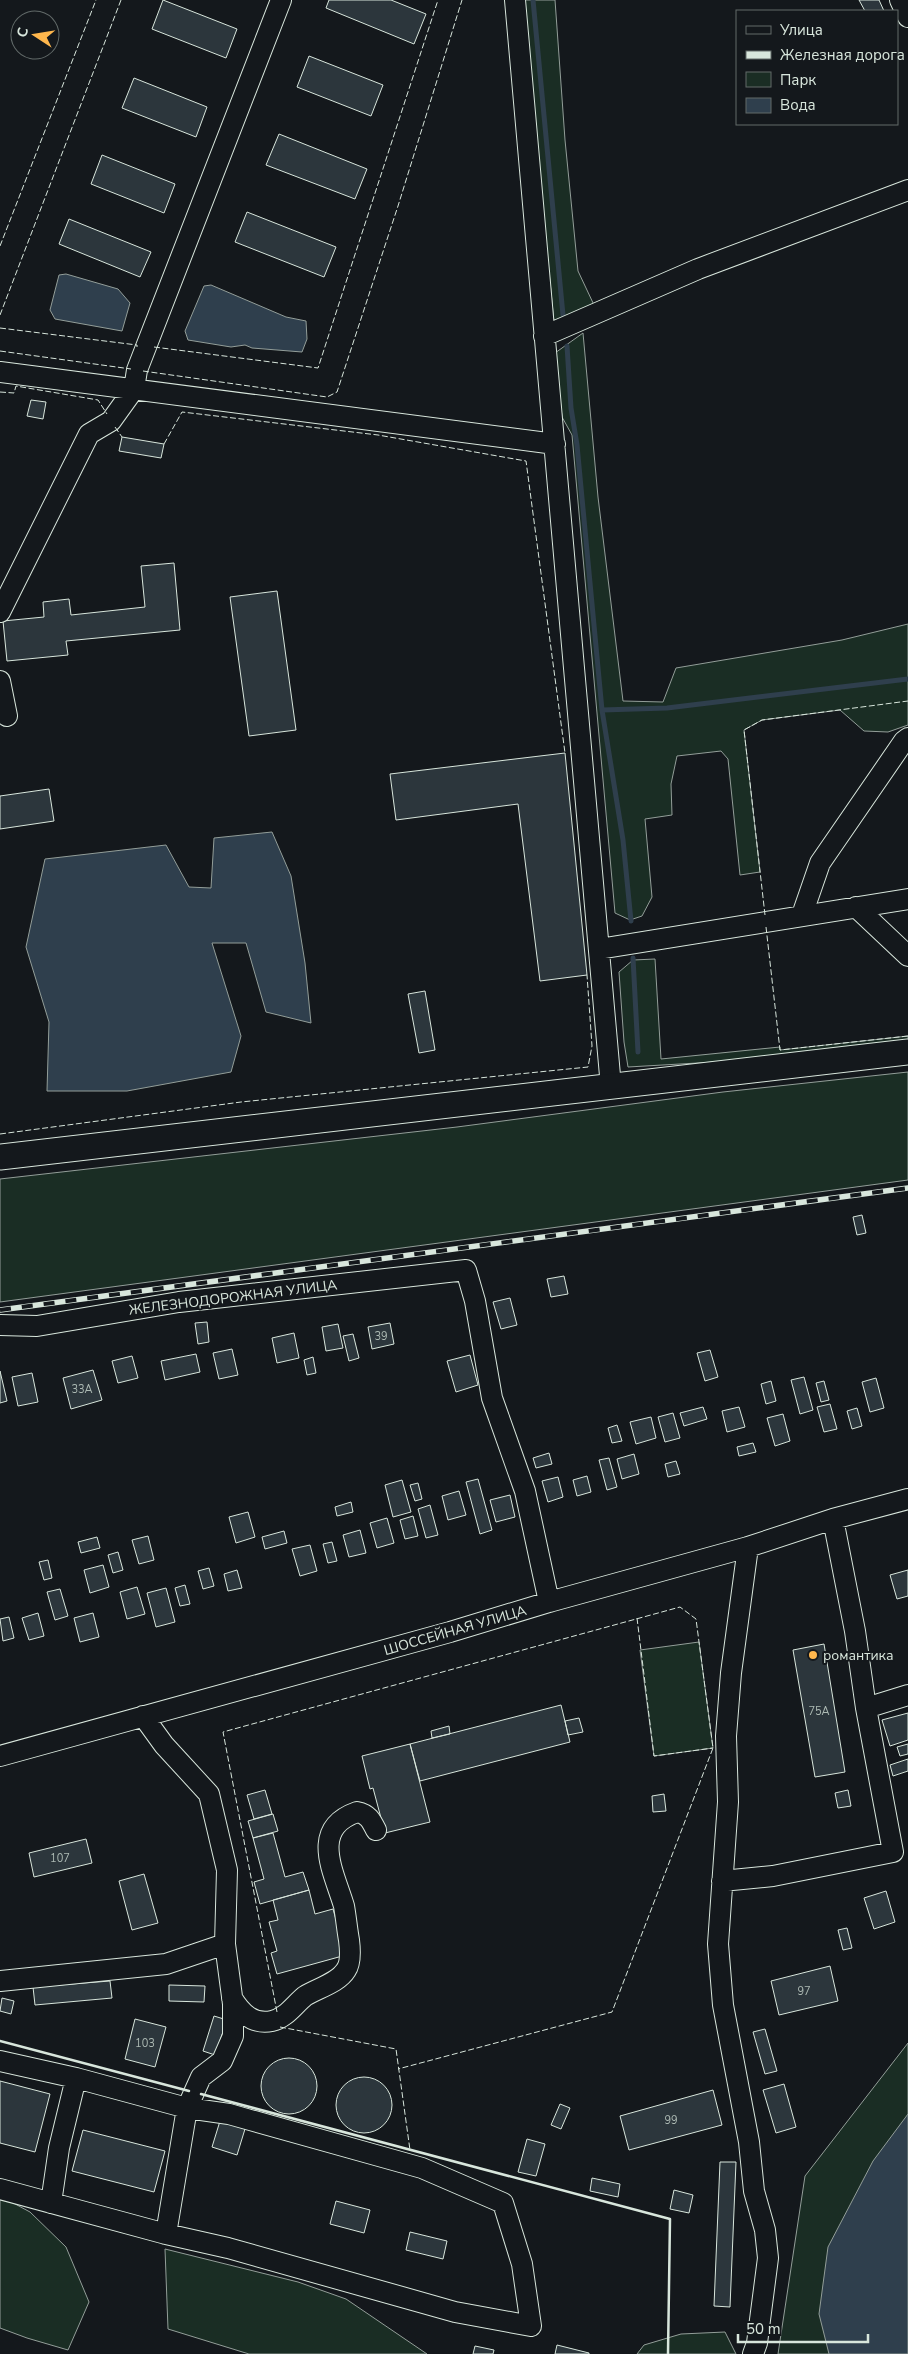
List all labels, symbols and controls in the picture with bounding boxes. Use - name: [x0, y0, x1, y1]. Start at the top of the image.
- north arrow: [10, 10, 60, 60]
- legend: [736, 10, 898, 125]
- text: Улица: [779, 20, 823, 40]
- text: С: [12, 25, 33, 39]
- text: Железная дорога: [780, 45, 905, 65]
- text: Парк: [780, 70, 816, 90]
- text: Вода: [780, 95, 816, 115]
- street label: ЖЕЛЕЗНОДОРОЖНАЯ УЛИЦА: [128, 1275, 338, 1320]
- house number: 39: [374, 1329, 388, 1344]
- house number: 33А: [71, 1382, 93, 1397]
- street label: ШОССЕЙНАЯ УЛИЦА: [382, 1601, 529, 1660]
- place label: романтика: [823, 1646, 894, 1665]
- marker: романтика: [807, 1649, 819, 1661]
- house number: 75А: [808, 1704, 830, 1719]
- house number: 107: [50, 1851, 70, 1866]
- house number: 97: [797, 1984, 811, 1999]
- house number: 103: [135, 2036, 155, 2051]
- house number: 99: [664, 2113, 678, 2128]
- scale bar: [738, 2312, 868, 2344]
- text: 50 m: [746, 2319, 781, 2339]

